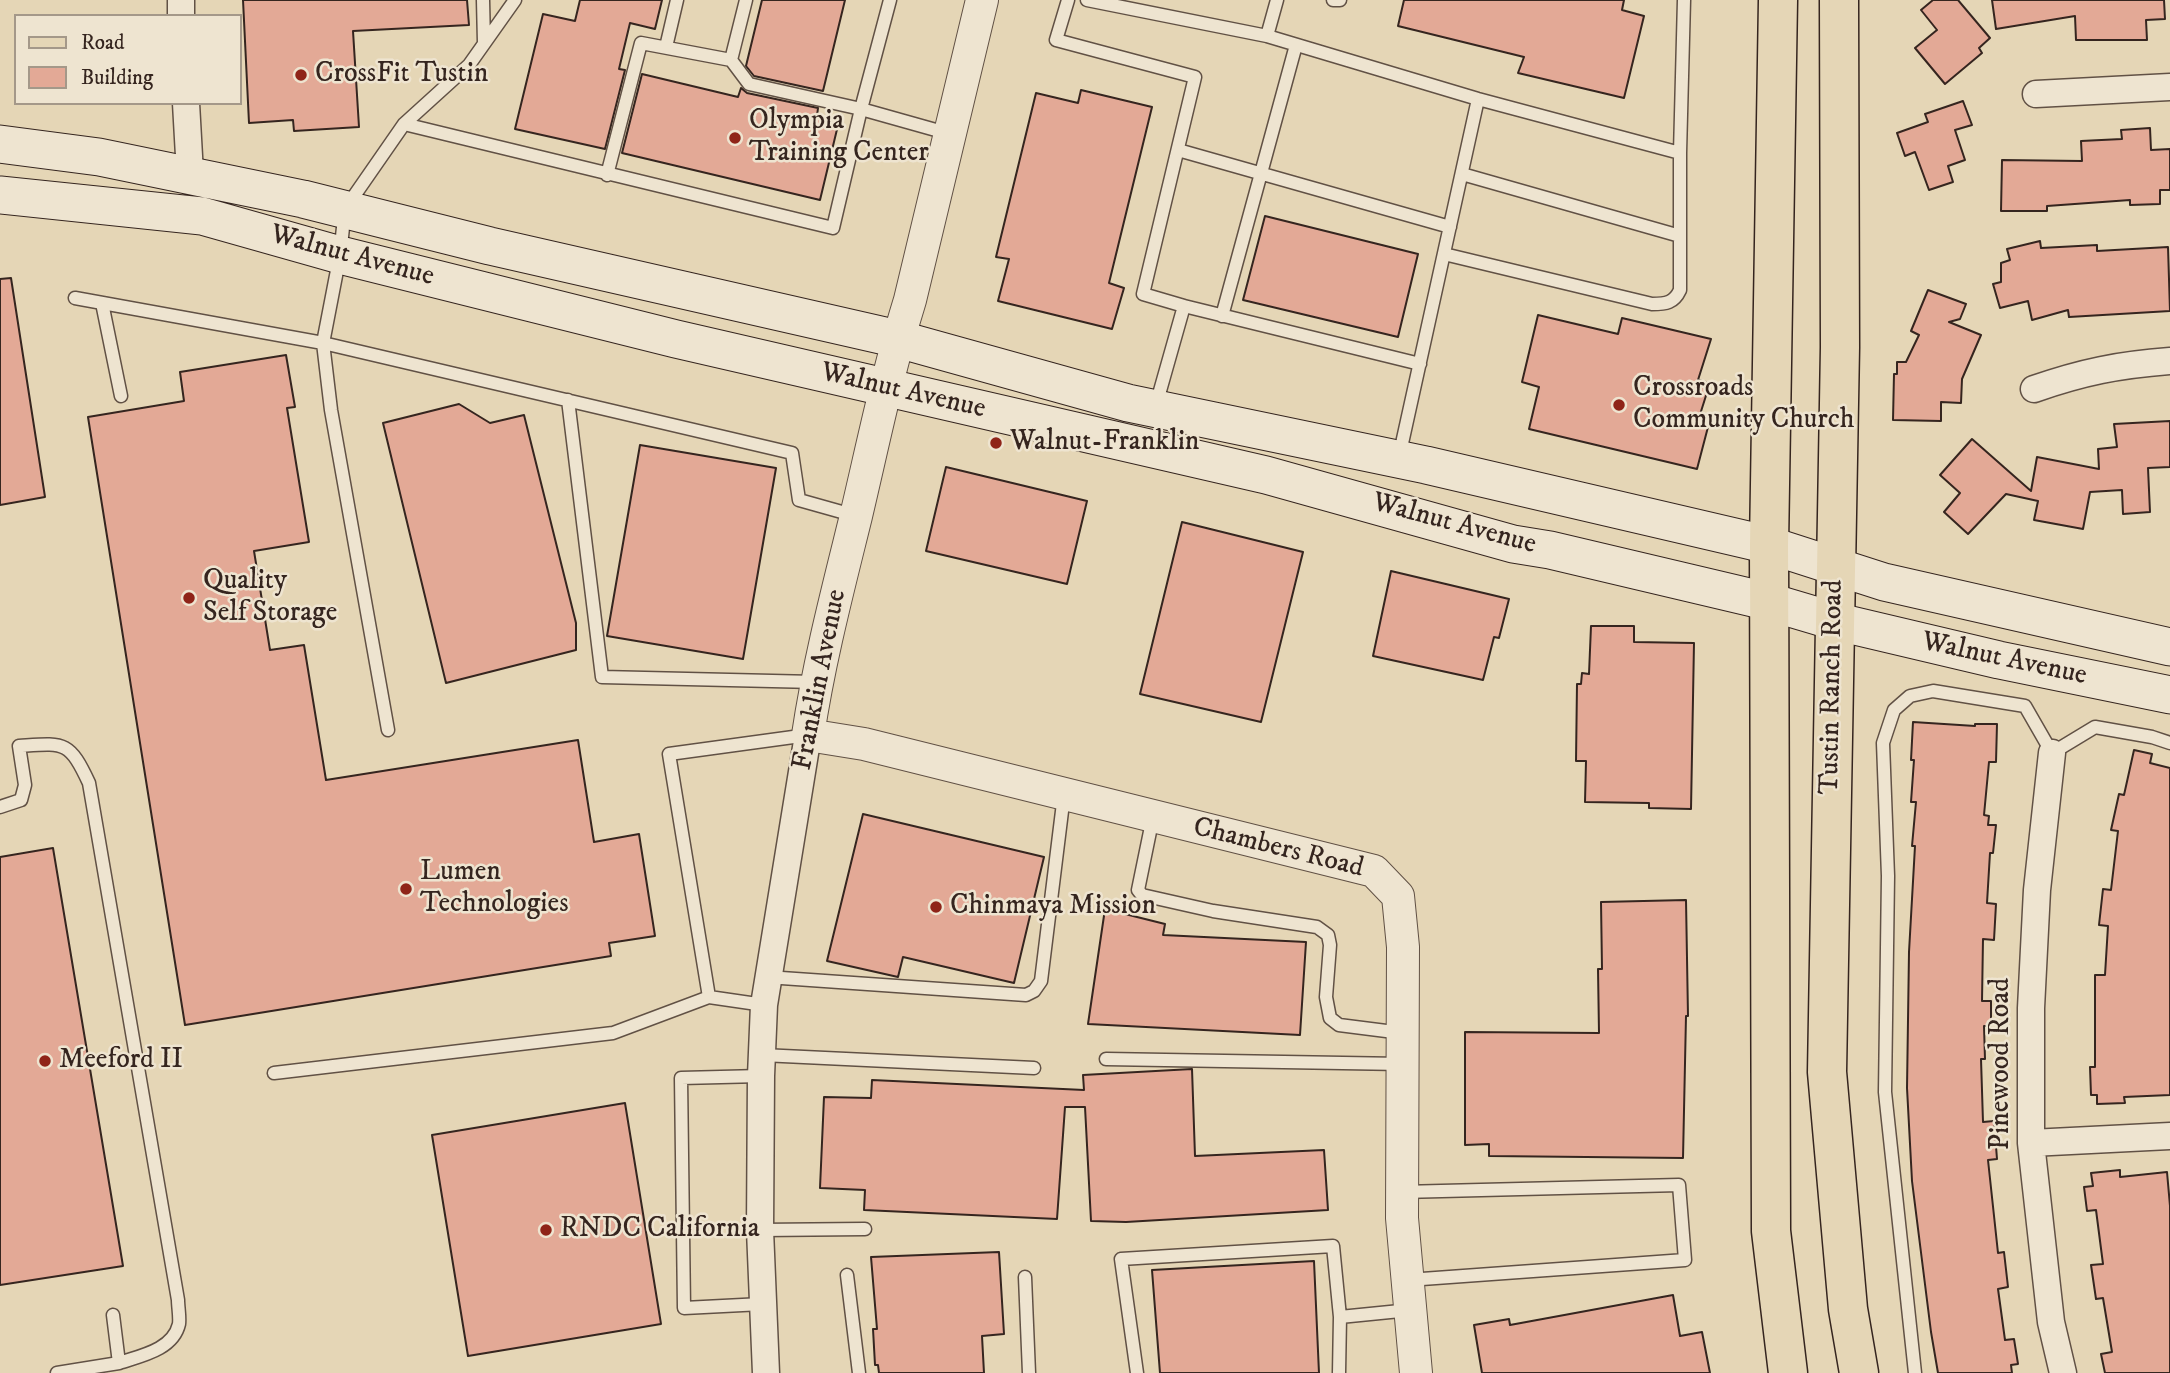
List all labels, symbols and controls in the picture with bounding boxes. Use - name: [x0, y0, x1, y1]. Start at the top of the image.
- legend: [14, 14, 242, 105]
- text: Road: [81, 30, 125, 56]
- place label: CrossFit Tustin: [315, 58, 488, 92]
- text: Building: [81, 65, 153, 91]
- marker: CrossFit Tustin: [293, 67, 309, 83]
- place label: Olympia Training Center: [749, 105, 929, 171]
- marker: Olympia Training Center: [727, 130, 743, 146]
- street label: Walnut Avenue: [267, 219, 437, 295]
- street label: Walnut Avenue: [817, 357, 989, 427]
- place label: Crossroads Community Church: [1633, 372, 1854, 438]
- marker: Crossroads Community Church: [1611, 397, 1627, 413]
- place label: Walnut-Franklin: [1010, 426, 1199, 460]
- marker: Walnut-Franklin: [988, 435, 1004, 451]
- street label: Walnut Avenue: [1369, 487, 1539, 563]
- place label: Quality Self Storage: [203, 565, 337, 631]
- street label: Tustin Ranch Road: [1814, 579, 1852, 795]
- street label: Franklin Avenue: [787, 587, 855, 773]
- marker: Quality Self Storage: [181, 590, 197, 606]
- street label: Walnut Avenue: [1918, 626, 2090, 694]
- street label: Chambers Road: [1189, 812, 1367, 886]
- place label: Lumen Technologies: [420, 856, 568, 922]
- marker: Lumen Technologies: [398, 881, 414, 897]
- place label: Chinmaya Mission: [950, 890, 1156, 924]
- marker: Chinmaya Mission: [928, 899, 944, 915]
- street label: Pinewood Road: [1985, 978, 2019, 1150]
- place label: Meeford II: [59, 1044, 183, 1078]
- marker: Meeford II: [37, 1053, 53, 1069]
- place label: RNDC California: [560, 1213, 760, 1247]
- marker: RNDC California: [538, 1222, 554, 1238]

